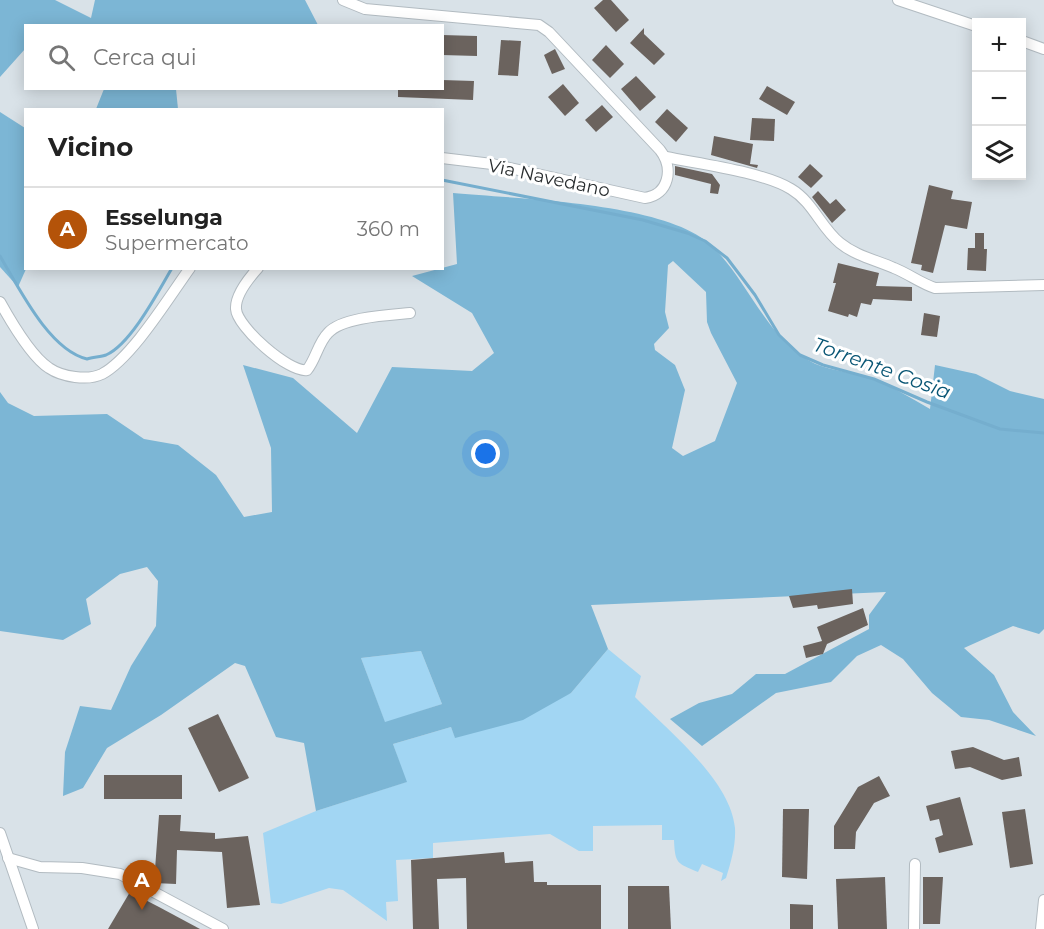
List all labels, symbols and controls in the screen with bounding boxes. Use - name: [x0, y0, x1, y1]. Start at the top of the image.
- map controls: [972, 18, 1026, 180]
- button: +: [972, 18, 1026, 72]
- search box: [24, 24, 444, 90]
- icon: search: [45, 41, 78, 74]
- text: Cerca qui: [93, 44, 197, 71]
- button: −: [972, 72, 1026, 126]
- button: layers: [972, 126, 1026, 180]
- text: Vicino: [48, 131, 133, 163]
- street label: Via Navedano: [486, 154, 612, 202]
- text: Esselunga: [105, 204, 223, 231]
- text: A: [60, 217, 75, 241]
- text: 360 m: [357, 217, 420, 241]
- text: Supermercato: [105, 231, 249, 255]
- water label: Torrente Cosia: [810, 332, 954, 404]
- your location: [471, 439, 500, 468]
- pin: A: [122, 860, 162, 910]

